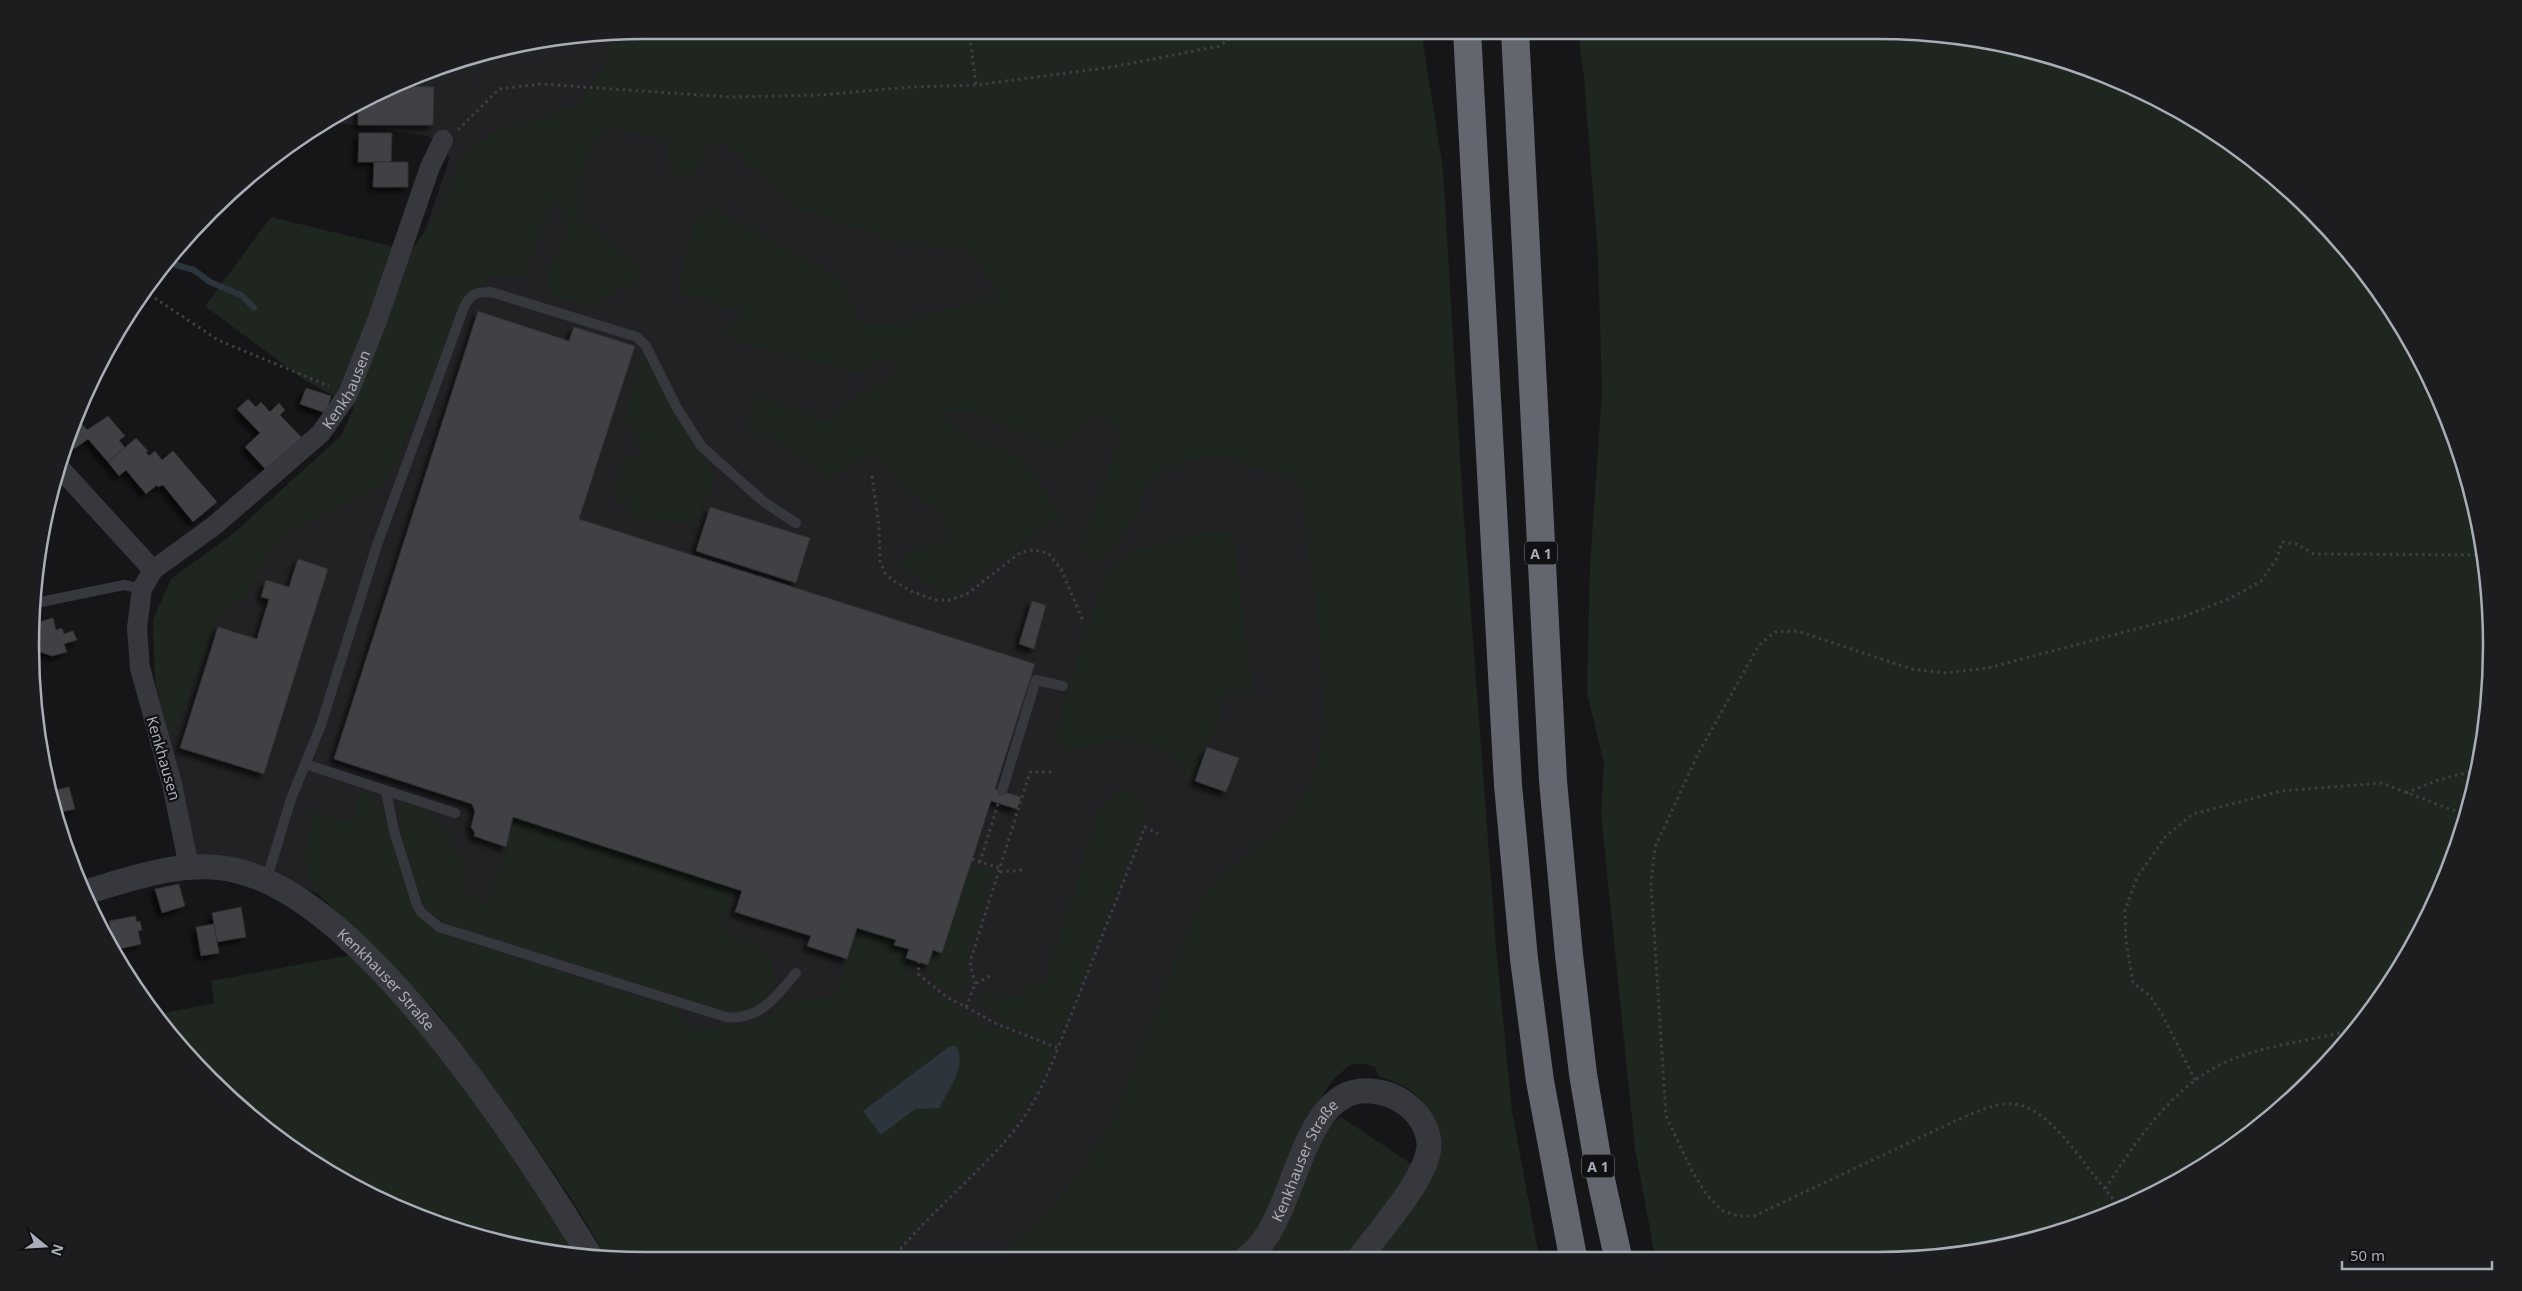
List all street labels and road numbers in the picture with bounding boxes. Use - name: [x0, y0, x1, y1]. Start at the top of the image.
- street label: Kenkhausen: [317, 347, 375, 433]
- road number: A 1: [1525, 542, 1557, 564]
- street label: Kenkhausen: [142, 713, 186, 803]
- street label: Kenkhauser Straße: [333, 923, 440, 1034]
- street label: Kenkhauser Straße: [1266, 1095, 1342, 1225]
- road number: A 1: [1582, 1154, 1614, 1178]

